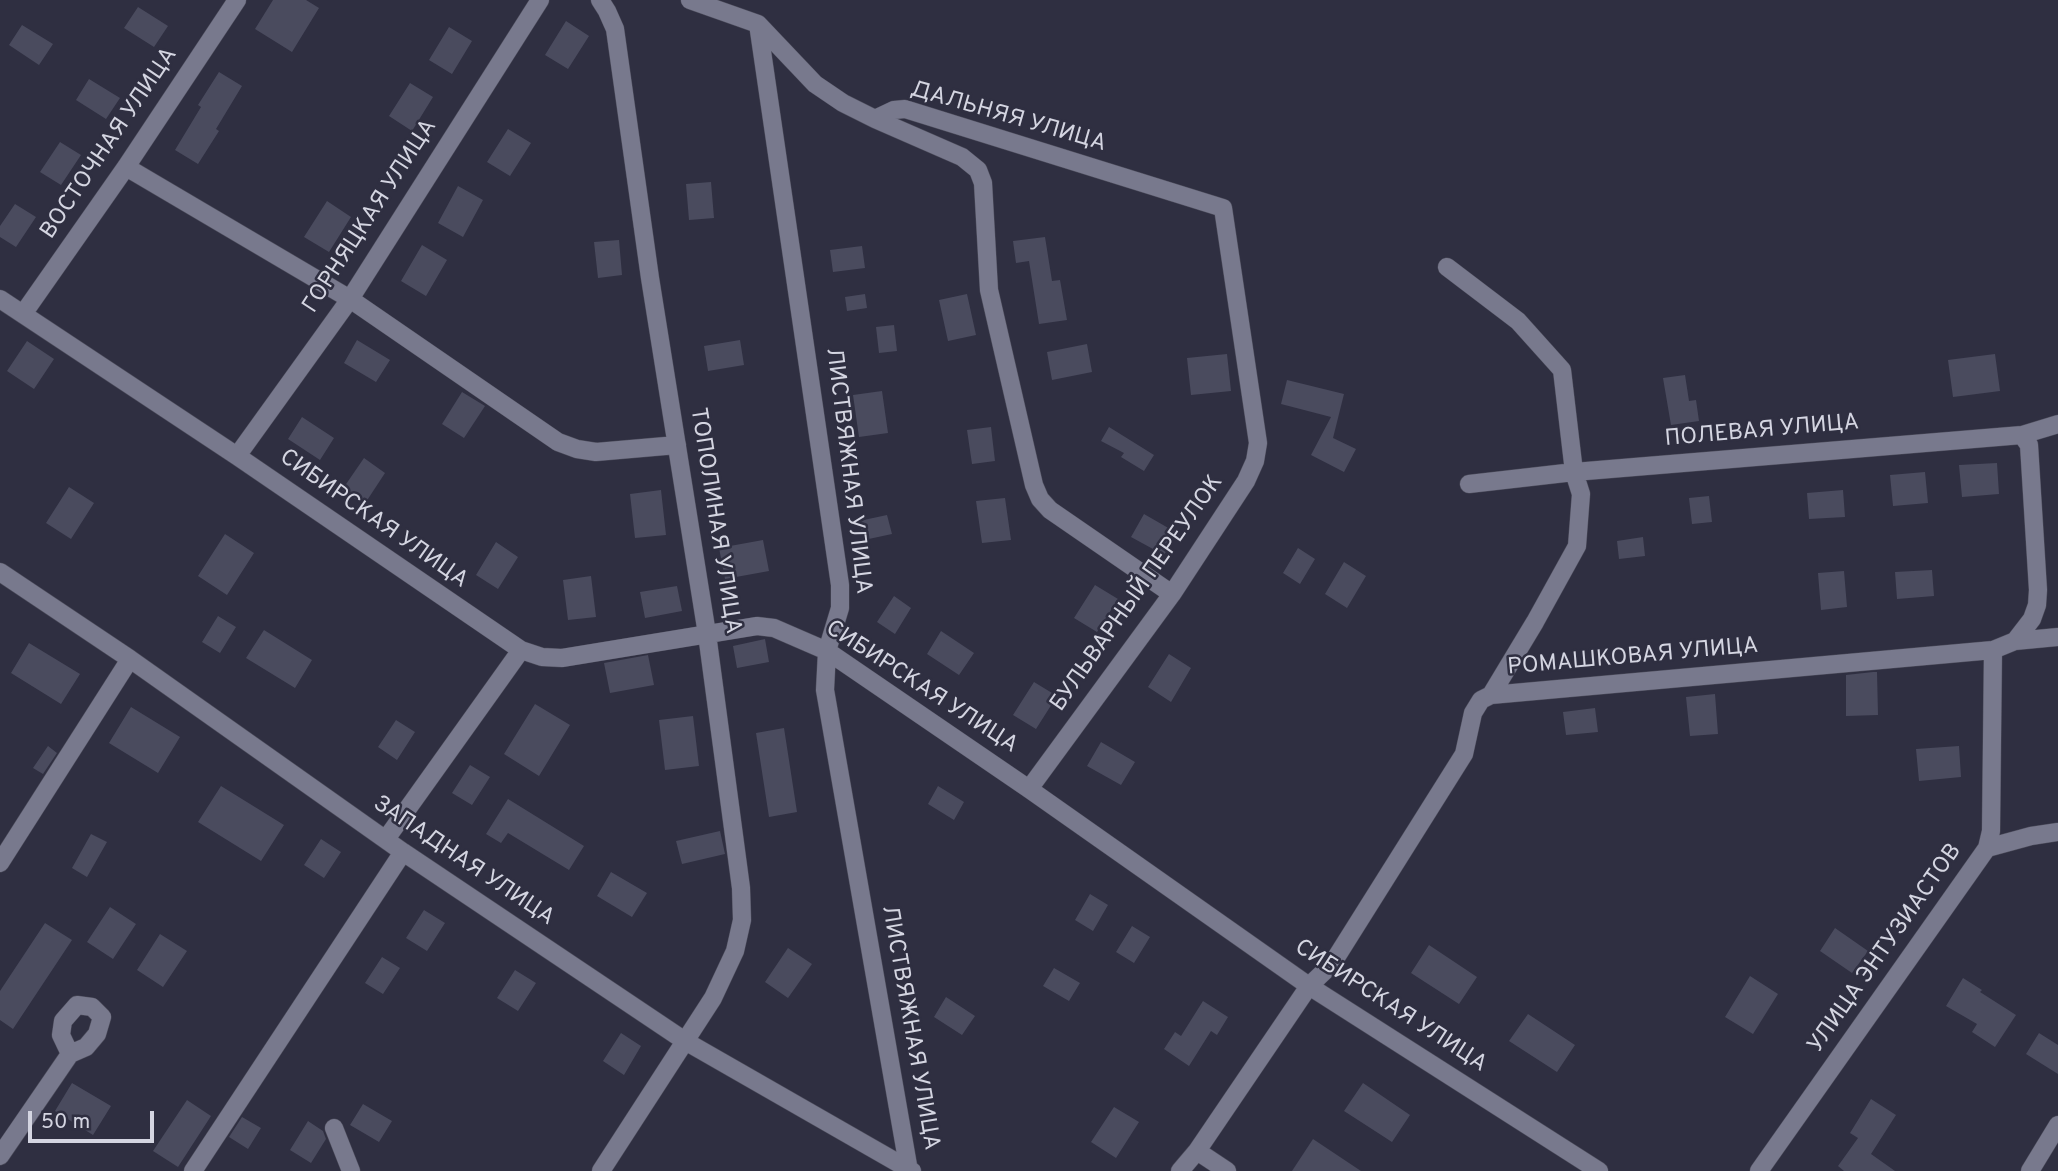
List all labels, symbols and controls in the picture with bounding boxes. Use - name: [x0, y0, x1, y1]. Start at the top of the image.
- street label: ВОСТОЧНАЯ УЛИЦА: [36, 43, 184, 245]
- street label: ДАЛЬНЯЯ УЛИЦА: [907, 77, 1109, 159]
- street label: ГОРНЯЦКАЯ УЛИЦА: [298, 115, 444, 319]
- street label: ЛИСТВЯЖНАЯ УЛИЦА: [818, 346, 876, 596]
- street label: ТОПОЛИНАЯ УЛИЦА: [682, 406, 746, 636]
- street label: ПОЛЕВАЯ УЛИЦА: [1664, 410, 1860, 454]
- street label: СИБИРСКАЯ УЛИЦА: [274, 445, 472, 595]
- street label: БУЛЬВАРНЫЙ ПЕРЕУЛОК: [1046, 470, 1230, 718]
- street label: СИБИРСКАЯ УЛИЦА: [820, 616, 1022, 760]
- street label: РОМАШКОВАЯ УЛИЦА: [1506, 633, 1760, 683]
- street label: ЗАПАДНАЯ УЛИЦА: [367, 791, 559, 933]
- street label: УЛИЦА ЭНТУЗИАСТОВ: [1803, 839, 1969, 1059]
- street label: ЛИСТВЯЖНАЯ УЛИЦА: [874, 903, 944, 1153]
- street label: СИБИРСКАЯ УЛИЦА: [1289, 935, 1491, 1079]
- scale bar: [32, 1098, 158, 1142]
- text: 50 m: [41, 1109, 90, 1136]

